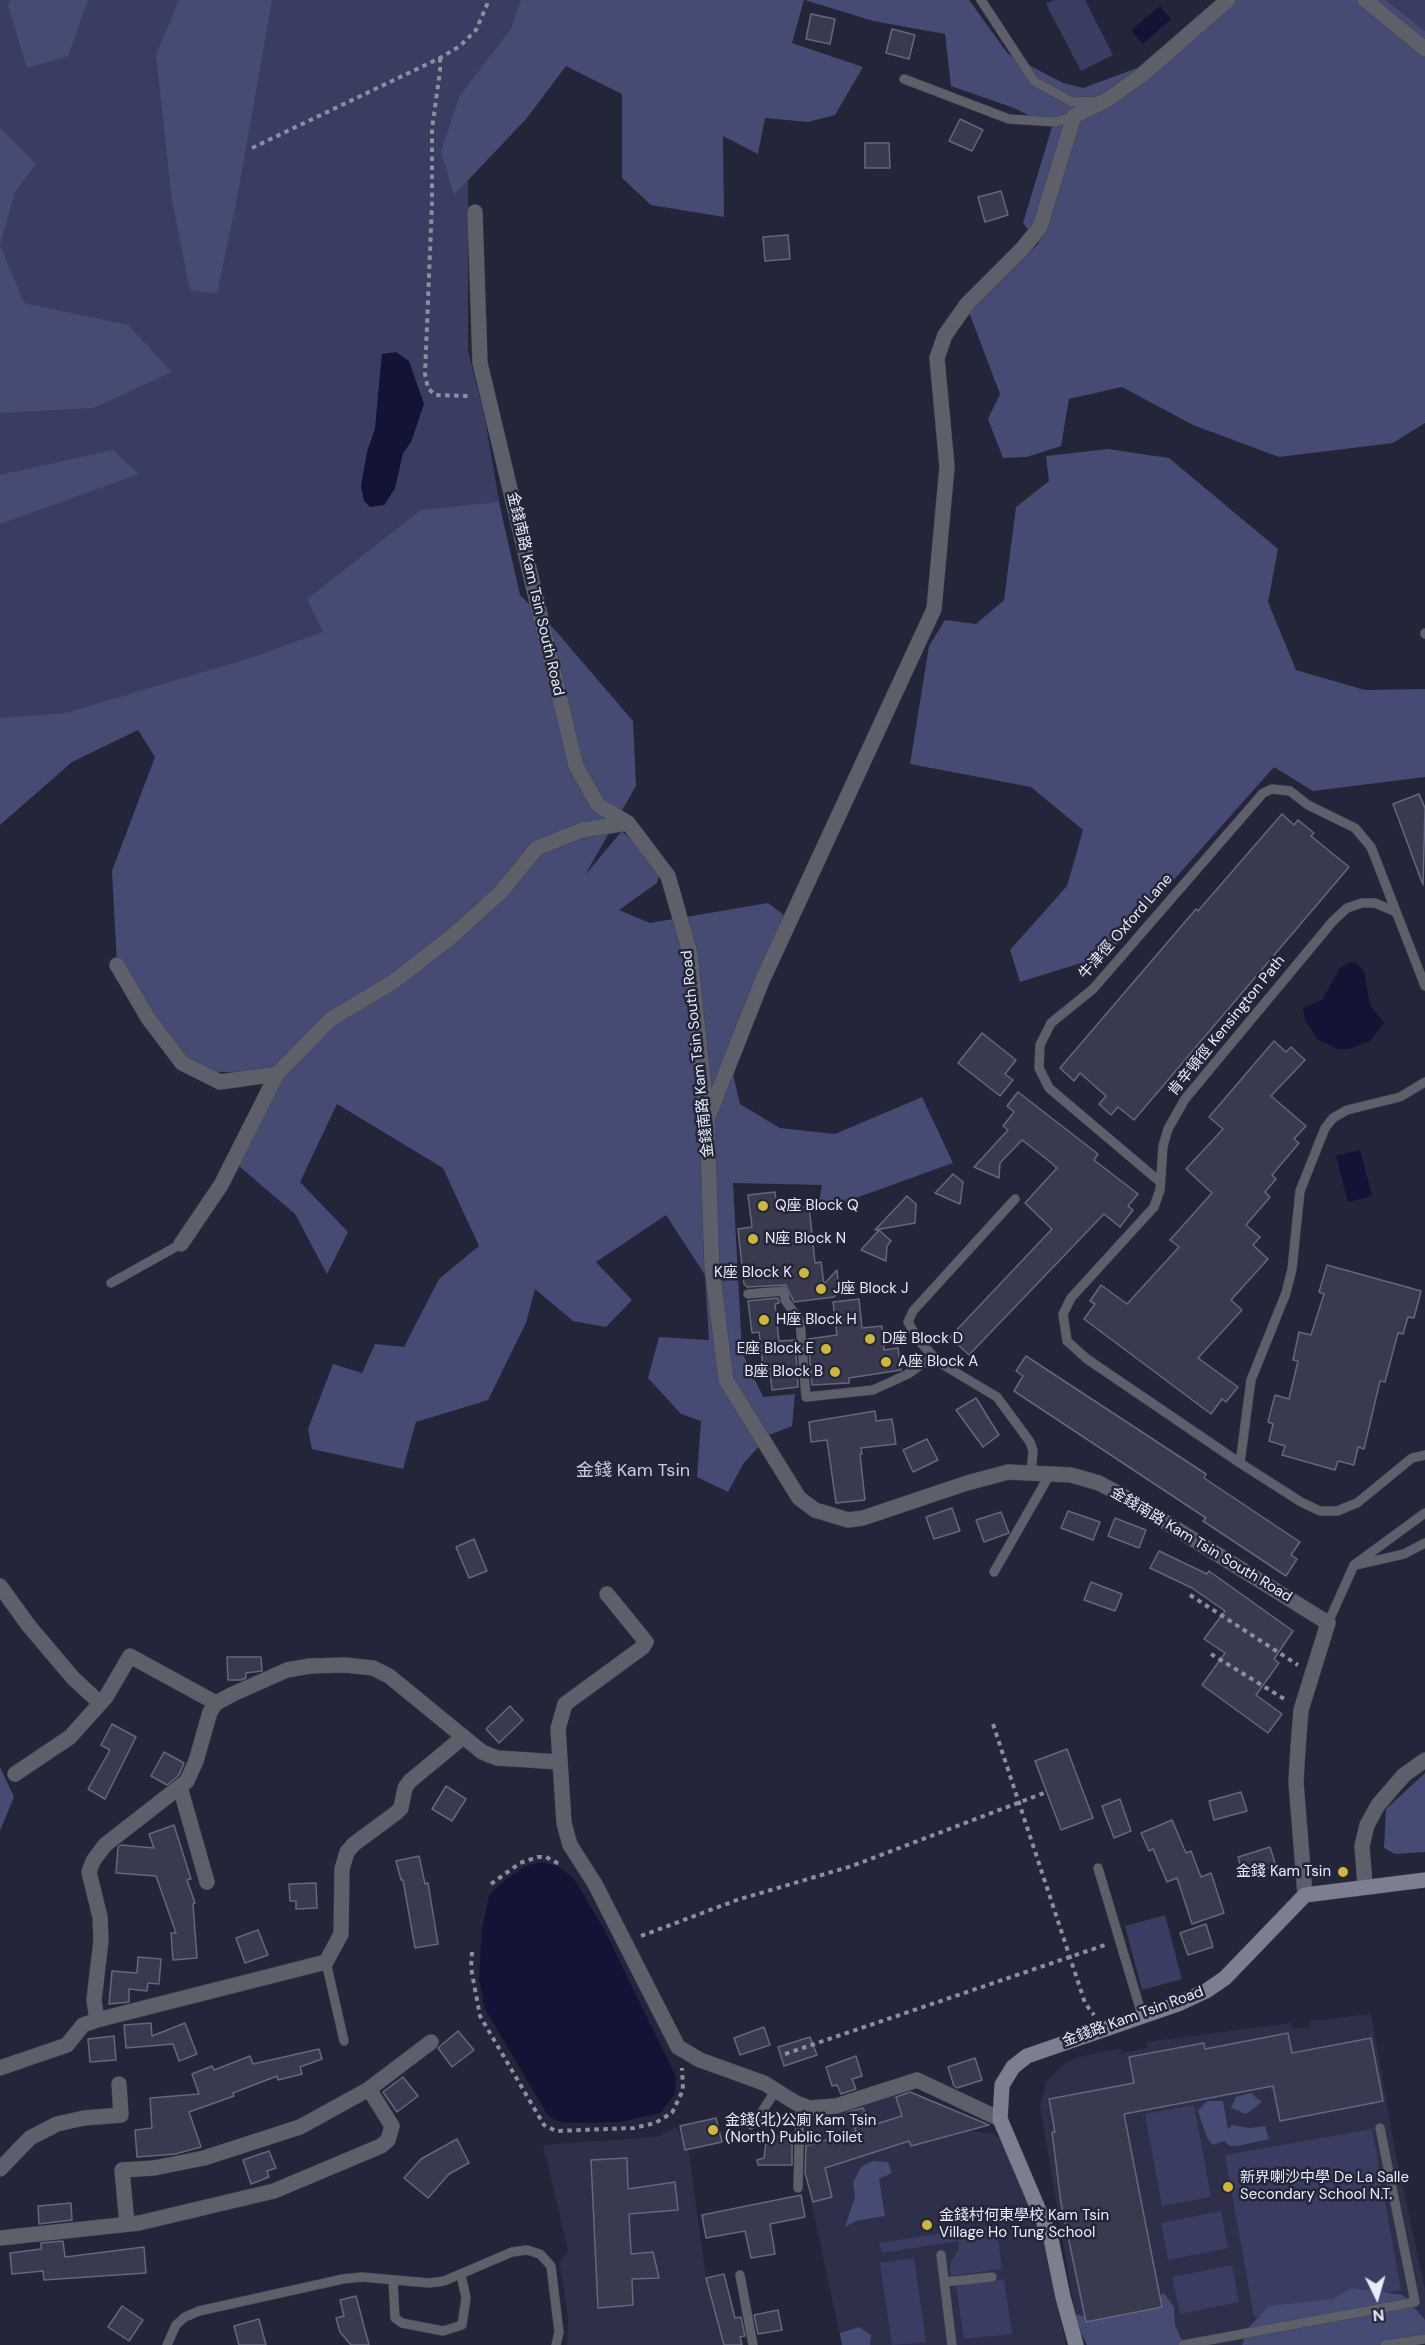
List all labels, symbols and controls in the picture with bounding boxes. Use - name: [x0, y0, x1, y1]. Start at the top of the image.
- street label: 金錢南路 Kam Tsin South Road: [503, 490, 567, 698]
- street label: 牛津徑 Oxford Lane: [1075, 871, 1177, 983]
- street label: 金錢南路 Kam Tsin South Road: [678, 949, 718, 1159]
- street label: 肯辛頓徑 Kensington Path: [1165, 952, 1289, 1100]
- place label: Q座 Block Q: [775, 1197, 859, 1215]
- marker: Q座 Block Q: [756, 1199, 770, 1213]
- place label: N座 Block N: [765, 1230, 846, 1248]
- marker: N座 Block N: [746, 1232, 760, 1246]
- place label: K座 Block K: [714, 1264, 792, 1282]
- marker: K座 Block K: [797, 1266, 811, 1280]
- place label: J座 Block J: [833, 1280, 908, 1298]
- marker: J座 Block J: [814, 1282, 828, 1296]
- place label: H座 Block H: [776, 1311, 857, 1329]
- marker: H座 Block H: [757, 1313, 771, 1327]
- place label: D座 Block D: [882, 1330, 963, 1348]
- marker: D座 Block D: [863, 1332, 877, 1346]
- place label: E座 Block E: [737, 1340, 814, 1358]
- marker: E座 Block E: [819, 1342, 833, 1356]
- place label: A座 Block A: [898, 1353, 978, 1371]
- marker: A座 Block A: [879, 1355, 893, 1369]
- place label: B座 Block B: [745, 1363, 823, 1381]
- marker: B座 Block B: [828, 1365, 842, 1379]
- district label: 金錢 Kam Tsin: [576, 1460, 690, 1482]
- street label: 金錢南路 Kam Tsin South Road: [1107, 1484, 1295, 1606]
- place label: 金錢 Kam Tsin: [1236, 1863, 1331, 1881]
- marker: 金錢 Kam Tsin: [1336, 1865, 1350, 1879]
- street label: 金錢路 Kam Tsin Road: [1060, 1983, 1206, 2051]
- place label: 金錢(北)公廁 Kam Tsin (North) Public Toilet: [725, 2112, 876, 2147]
- marker: 金錢(北)公廁 Kam Tsin (North) Public Toilet: [706, 2123, 720, 2137]
- place label: 新界喇沙中學 De La Salle Secondary School N.T.: [1240, 2169, 1409, 2204]
- marker: 新界喇沙中學 De La Salle Secondary School N.T.: [1221, 2180, 1235, 2194]
- place label: 金錢村何東學校 Kam Tsin Village Ho Tung School: [939, 2207, 1109, 2242]
- marker: 金錢村何東學校 Kam Tsin Village Ho Tung School: [920, 2218, 934, 2232]
- north arrow: [1347, 2267, 1407, 2327]
- text: N: [1372, 2304, 1385, 2326]

